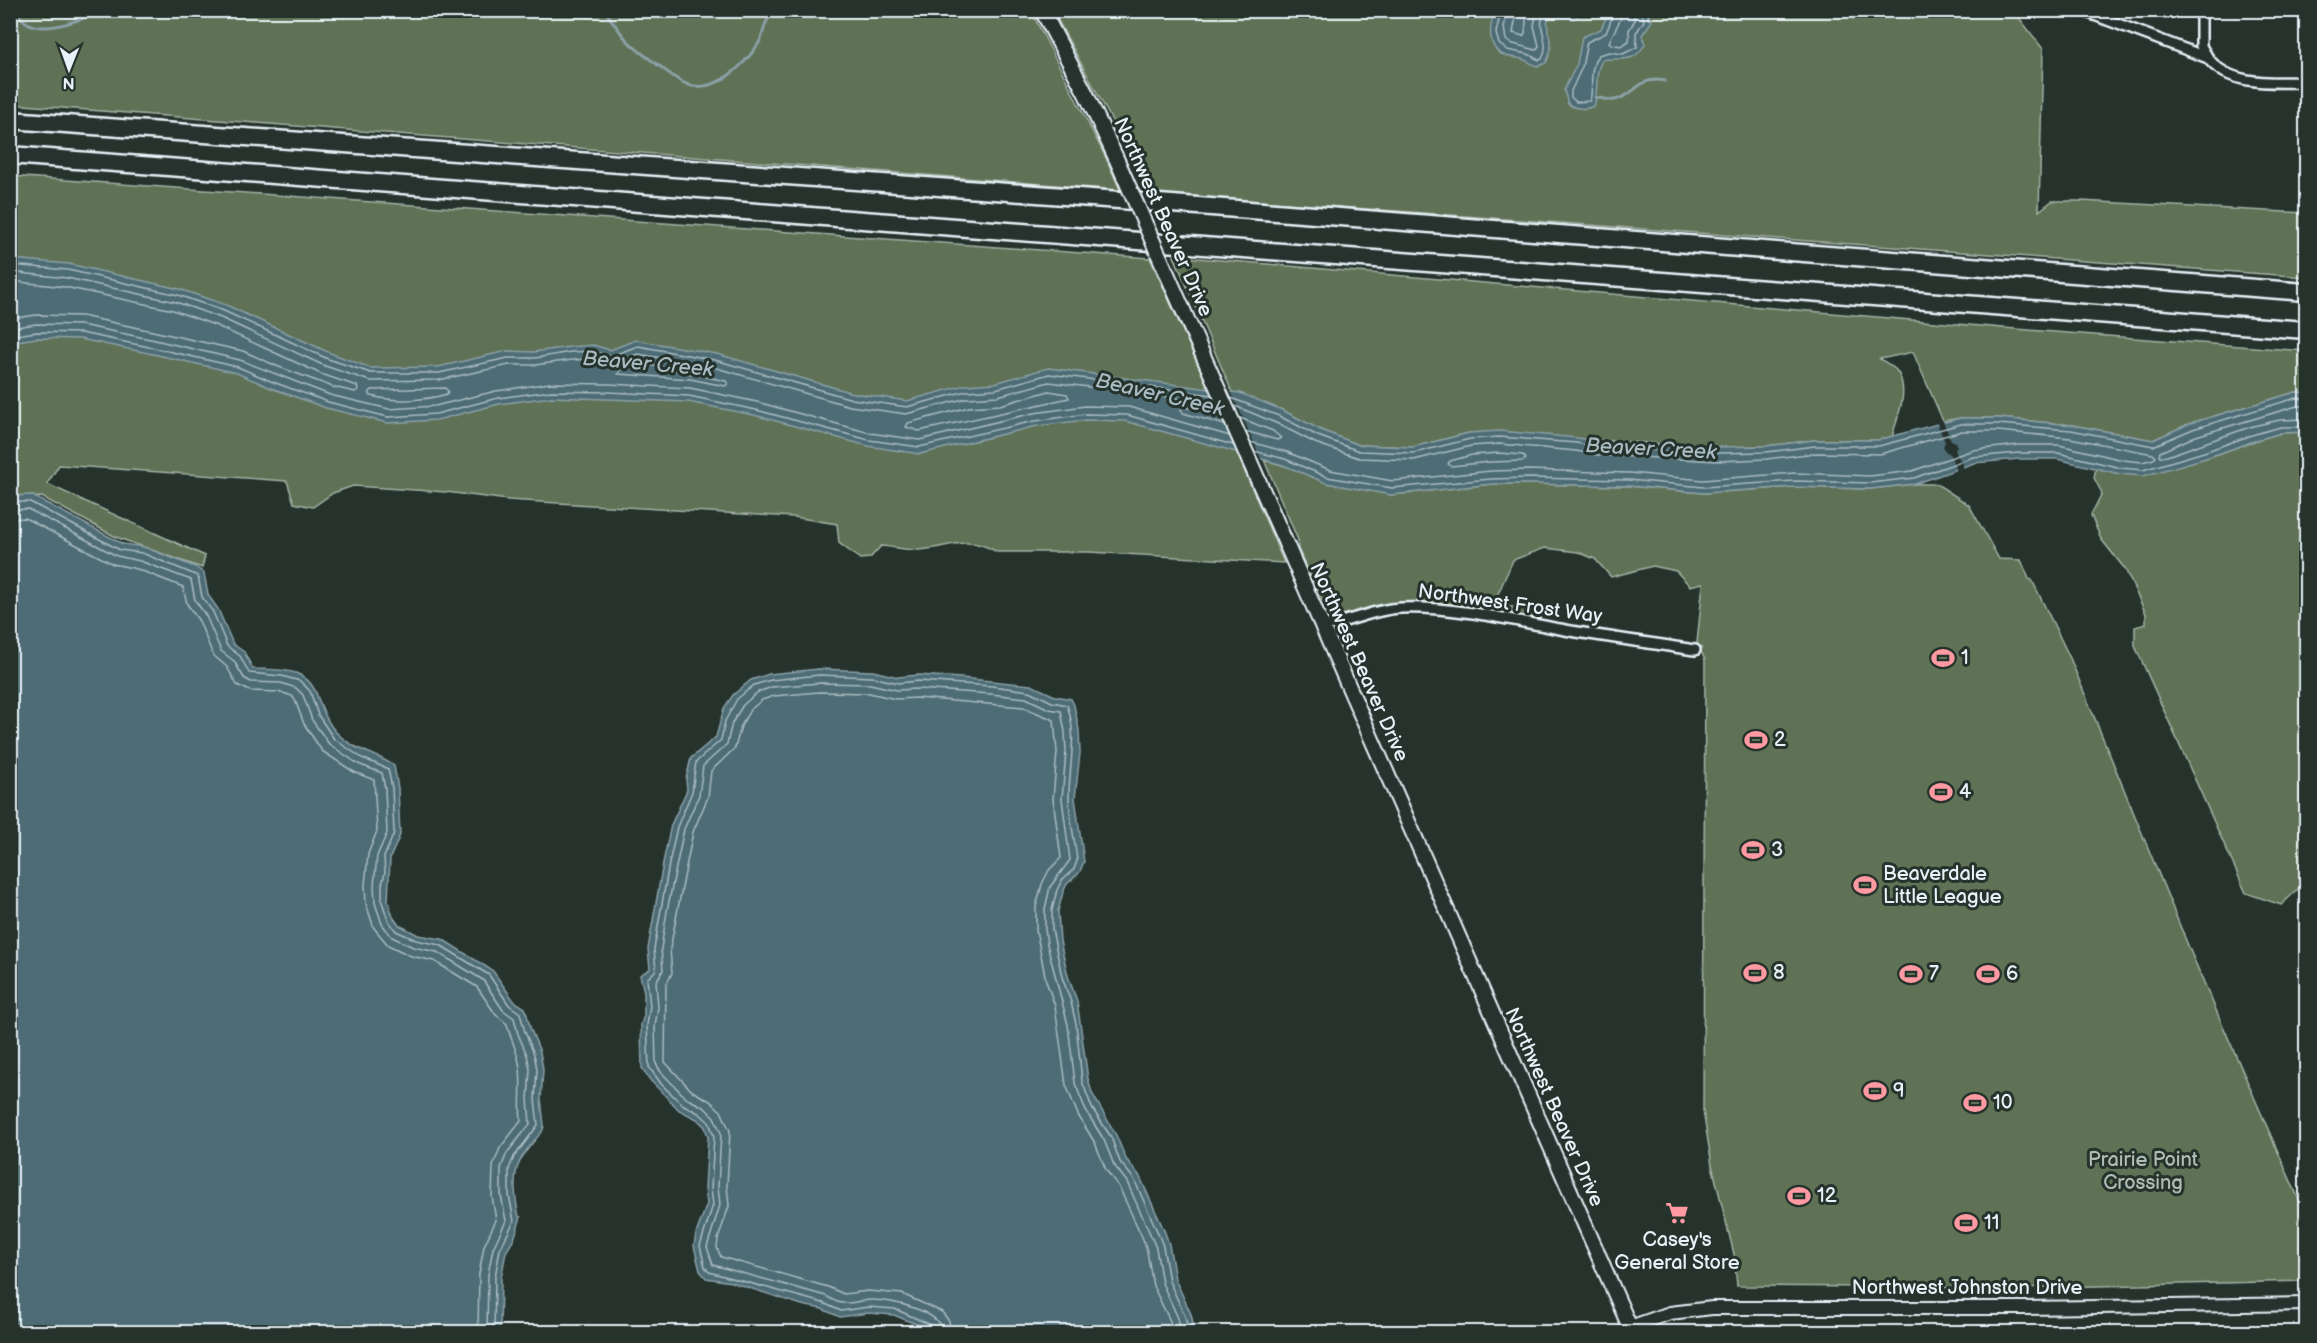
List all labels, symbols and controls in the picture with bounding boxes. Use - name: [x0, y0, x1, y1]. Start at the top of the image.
- north arrow: [39, 39, 99, 99]
- text: N: [63, 73, 75, 92]
- street label: Northwest Beaver Drive: [1108, 114, 1218, 320]
- water label: Beaver Creek: [582, 346, 715, 382]
- water label: Beaver Creek: [1093, 368, 1227, 422]
- water label: Beaver Creek: [1585, 433, 1718, 465]
- street label: Northwest Beaver Drive: [1304, 559, 1414, 765]
- street label: Northwest Frost Way: [1416, 579, 1604, 629]
- sports icon: 1: [1930, 645, 1956, 671]
- place label: 1: [1961, 646, 1969, 670]
- sports icon: 2: [1743, 727, 1769, 753]
- place label: 2: [1774, 728, 1786, 752]
- sports icon: 4: [1928, 779, 1954, 805]
- place label: 4: [1959, 780, 1971, 804]
- sports icon: 3: [1740, 837, 1766, 863]
- place label: 3: [1771, 838, 1783, 862]
- place label: Beaverdale Little League: [1883, 862, 2002, 909]
- sports icon: Beaverdale Little League: [1852, 872, 1878, 898]
- sports icon: 8: [1742, 960, 1768, 986]
- place label: 8: [1773, 961, 1785, 985]
- sports icon: 7: [1898, 961, 1924, 987]
- sports icon: 6: [1975, 961, 2001, 987]
- place label: 7: [1929, 962, 1939, 986]
- place label: 6: [2006, 962, 2018, 986]
- street label: Northwest Beaver Drive: [1499, 1004, 1609, 1210]
- sports icon: 9: [1862, 1078, 1888, 1104]
- place label: 9: [1893, 1079, 1905, 1103]
- sports icon: 10: [1962, 1090, 1988, 1116]
- place label: 10: [1993, 1091, 2013, 1115]
- park label: Prairie Point Crossing: [2088, 1148, 2198, 1195]
- sports icon: 12: [1786, 1183, 1812, 1209]
- place label: 12: [1817, 1184, 1837, 1208]
- supermarket icon: Casey's General Store: [1664, 1200, 1690, 1226]
- sports icon: 11: [1953, 1210, 1979, 1236]
- place label: 11: [1984, 1211, 1999, 1235]
- place label: Casey's General Store: [1614, 1228, 1740, 1275]
- street label: Northwest Johnston Drive: [1852, 1276, 2082, 1300]

